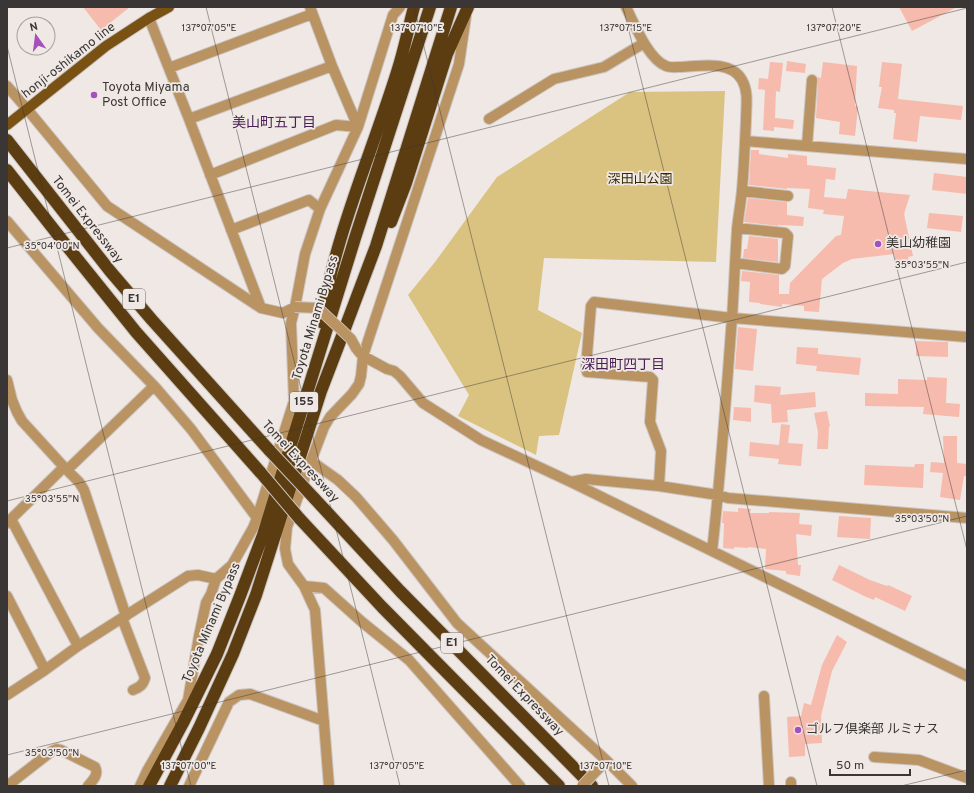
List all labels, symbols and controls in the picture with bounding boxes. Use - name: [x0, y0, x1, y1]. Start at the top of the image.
- north arrow: [16, 16, 56, 56]
- street label: honji-oshikamo line: [19, 19, 119, 103]
- text: N: [28, 20, 39, 35]
- text: 137°07'05"E: [181, 22, 237, 35]
- text: 137°07'10"E: [391, 22, 443, 35]
- text: 137°07'15"E: [600, 22, 652, 35]
- text: 137°07'20"E: [806, 22, 862, 35]
- place label: Toyota Miyama Post Office: [102, 80, 190, 111]
- marker: Toyota Miyama Post Office: [89, 90, 99, 100]
- district label: 美山町五丁目: [232, 115, 316, 132]
- park label: 深田山公園: [607, 172, 673, 188]
- street label: Tomei Expressway: [48, 173, 126, 267]
- place label: 美山幼稚園: [886, 236, 951, 252]
- marker: 美山幼稚園: [873, 239, 883, 249]
- text: 35°04'00"N: [25, 240, 79, 253]
- street label: Toyota Minami Bypass: [289, 254, 343, 382]
- text: 35°03'55"N: [895, 259, 949, 272]
- road number: E1: [123, 289, 145, 309]
- district label: 深田町四丁目: [581, 357, 665, 374]
- road number: 155: [290, 392, 318, 412]
- street label: Tomei Expressway: [258, 418, 342, 507]
- text: 35°03'55"N: [25, 493, 79, 506]
- text: 35°03'50"N: [895, 513, 949, 526]
- street label: Toyota Minami Bypass: [179, 560, 245, 686]
- road number: E1: [441, 633, 463, 653]
- street label: Tomei Expressway: [481, 652, 567, 740]
- place label: ゴルフ倶楽部 ルミナス: [806, 721, 939, 738]
- marker: ゴルフ倶楽部 ルミナス: [793, 725, 803, 735]
- text: 35°03'50"N: [25, 747, 79, 760]
- scale bar: [830, 751, 910, 777]
- text: 50 m: [836, 758, 864, 774]
- text: 137°07'00"E: [161, 760, 217, 773]
- text: 137°07'05"E: [369, 760, 425, 773]
- text: 137°07'10"E: [580, 760, 632, 773]

